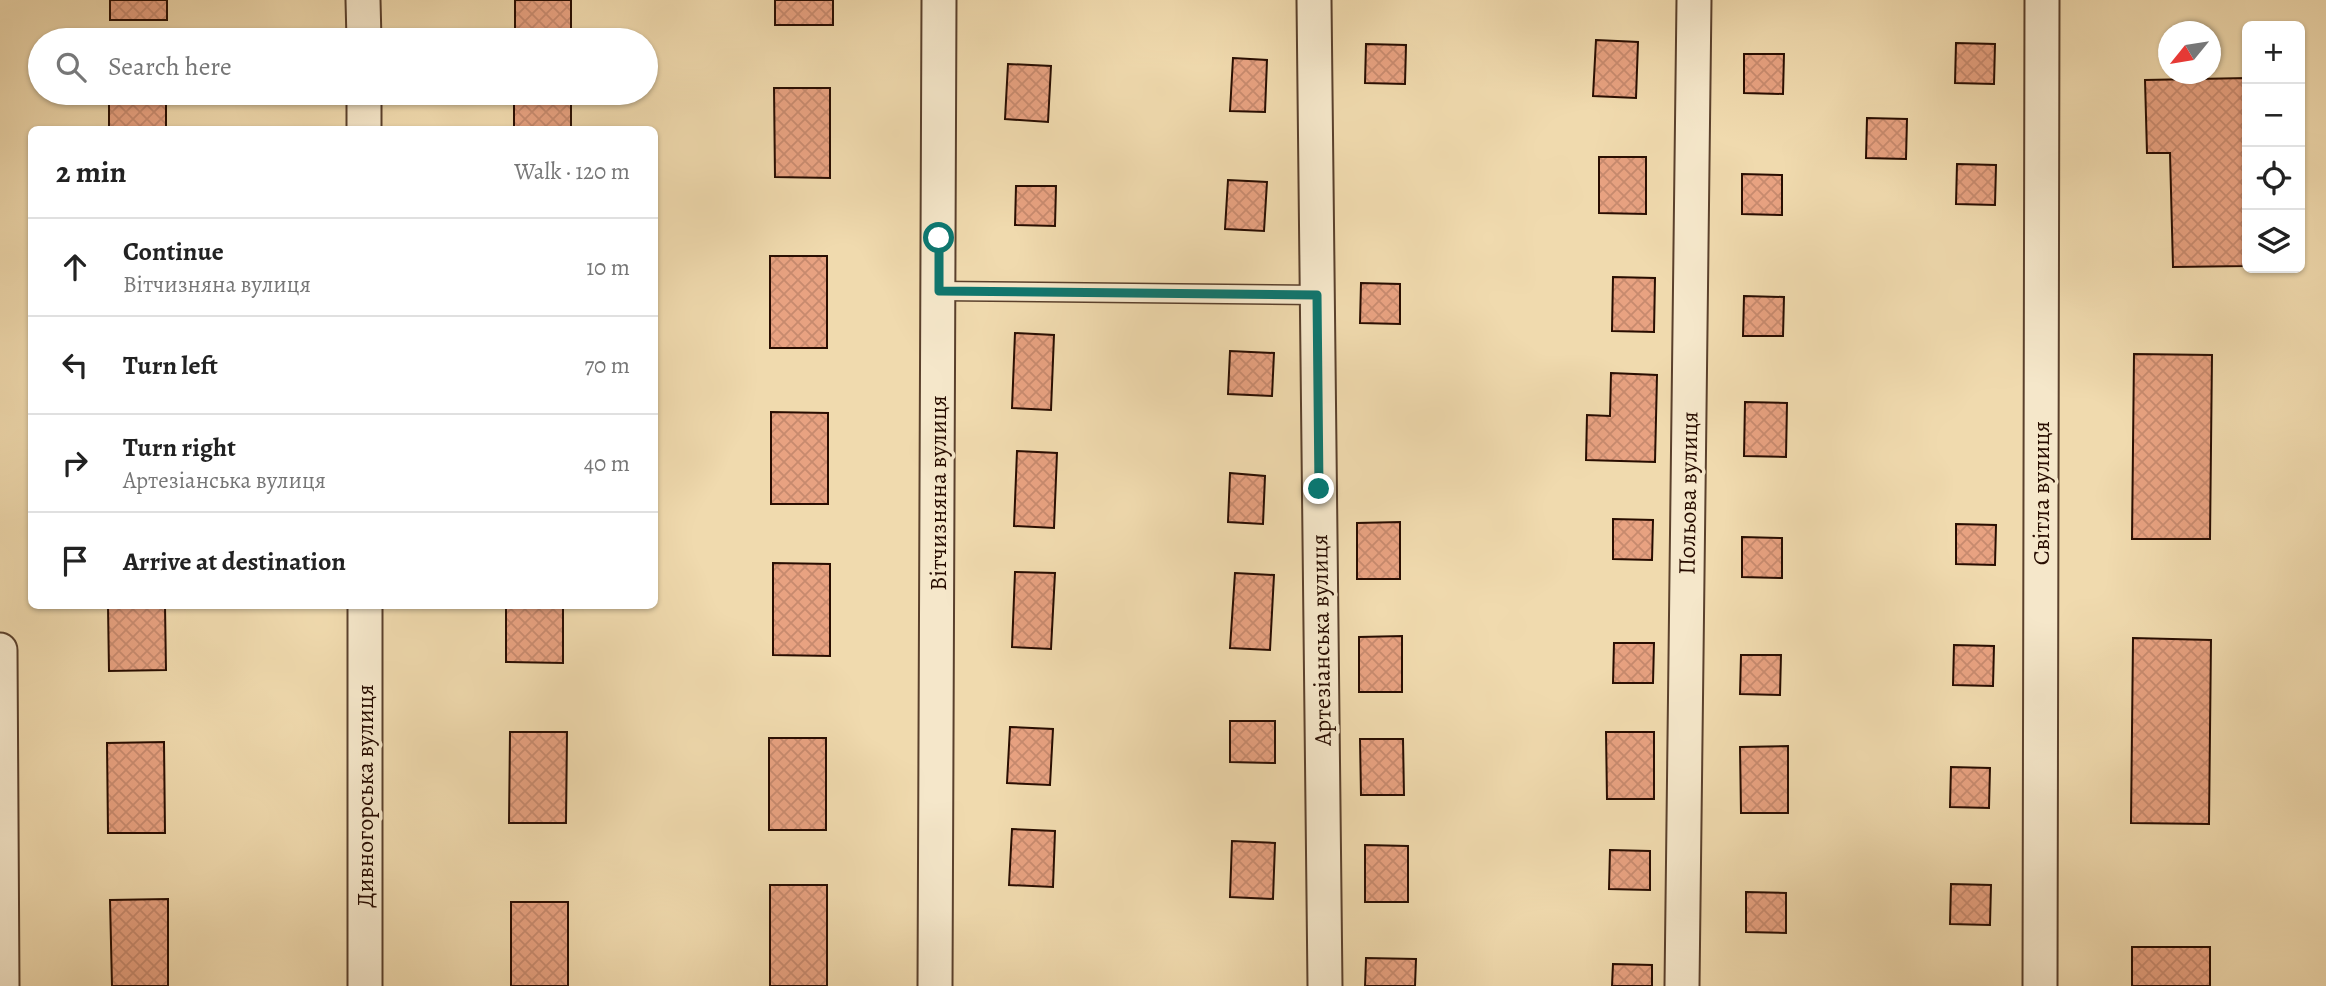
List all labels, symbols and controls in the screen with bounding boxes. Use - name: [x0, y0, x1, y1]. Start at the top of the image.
- north arrow: [2158, 21, 2221, 84]
- map controls: [2242, 21, 2305, 273]
- button: +: [2242, 21, 2305, 84]
- search box: [28, 28, 658, 105]
- icon: search: [52, 48, 90, 86]
- text: Search here: [108, 49, 232, 84]
- button: −: [2242, 84, 2305, 147]
- button: locate: [2242, 147, 2305, 210]
- text: 2 min: [56, 152, 126, 192]
- text: Walk · 120 m: [514, 156, 630, 187]
- button: layers: [2242, 210, 2305, 273]
- route start: [923, 222, 954, 253]
- text: Continue: [123, 234, 224, 269]
- icon: ahead: [56, 248, 94, 286]
- text: 10 m: [586, 252, 630, 283]
- text: Вітчизняна вулиця: [123, 269, 311, 300]
- icon: left: [56, 346, 94, 384]
- text: Turn left: [123, 348, 218, 383]
- text: 70 m: [584, 350, 630, 381]
- street label: Вітчизняна вулиця: [922, 395, 954, 591]
- street label: Польова вулиця: [1671, 411, 1705, 575]
- street label: Світла вулиця: [2025, 421, 2057, 565]
- text: Turn right: [123, 430, 236, 465]
- icon: right: [56, 444, 94, 482]
- text: 40 m: [584, 448, 630, 479]
- text: Артезіанська вулиця: [123, 465, 326, 496]
- route end: [1303, 473, 1334, 504]
- street label: Артезіанська вулиця: [1303, 534, 1339, 747]
- icon: arrive: [56, 542, 94, 580]
- text: Arrive at destination: [123, 544, 346, 579]
- street label: Дивногорська вулиця: [349, 684, 381, 908]

